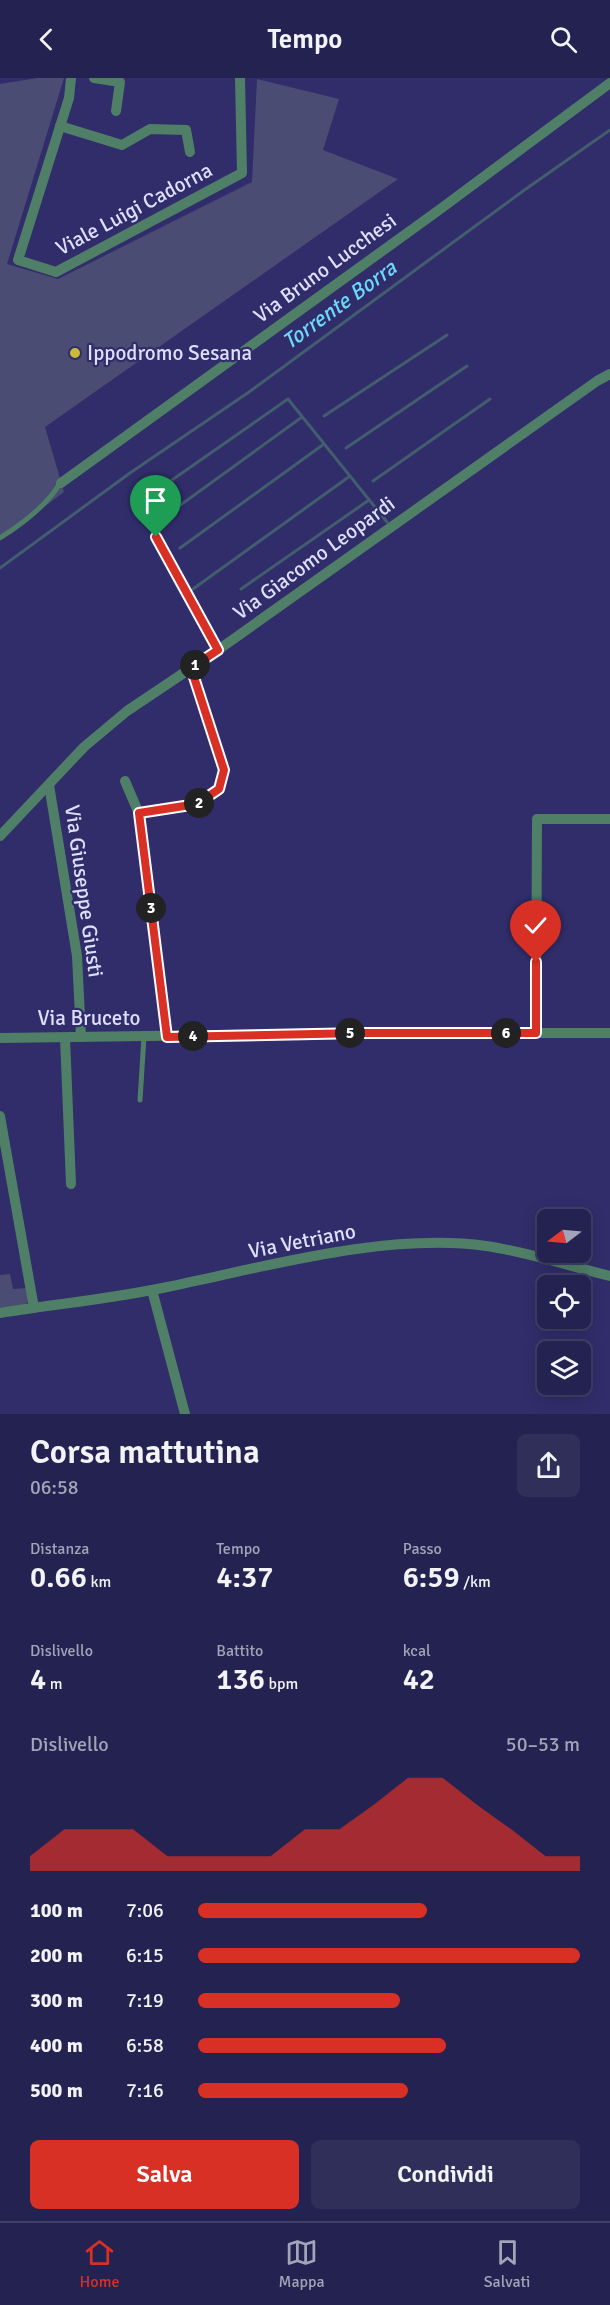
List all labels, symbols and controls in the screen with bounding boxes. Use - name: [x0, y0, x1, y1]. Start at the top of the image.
- icon: back: [30, 23, 63, 56]
- text: Tempo: [268, 23, 342, 56]
- icon: search: [547, 23, 580, 56]
- street label: Viale Luigi Cadorna: [51, 157, 217, 261]
- street label: Via Bruno Lucchesi: [249, 208, 401, 328]
- water label: Torrente Borra: [277, 253, 402, 355]
- place label: Ippodromo Sesana: [87, 340, 252, 366]
- marker: Ippodromo Sesana: [68, 346, 82, 360]
- pin: [130, 475, 181, 537]
- icon: arrive: [139, 484, 172, 517]
- street label: Via Giacomo Leopardi: [228, 491, 400, 625]
- pin: 1: [180, 650, 210, 680]
- text: 1: [191, 655, 199, 675]
- pin: 2: [184, 788, 214, 818]
- text: 2: [195, 793, 203, 813]
- street label: Via Giuseppe Giusti: [59, 803, 109, 979]
- pin: 3: [136, 893, 166, 923]
- text: 3: [147, 898, 155, 918]
- pin: [510, 900, 561, 962]
- icon: check: [519, 909, 552, 942]
- street label: Via Bruceto: [38, 1005, 140, 1031]
- pin: 5: [335, 1018, 365, 1048]
- pin: 6: [491, 1018, 521, 1048]
- pin: 4: [178, 1021, 208, 1051]
- text: 5: [346, 1023, 354, 1043]
- text: 6: [502, 1023, 510, 1043]
- text: 4: [189, 1026, 197, 1046]
- north arrow: [537, 1209, 591, 1263]
- map controls: [537, 1209, 591, 1395]
- street label: Via Vetriano: [246, 1218, 358, 1264]
- button: locate: [537, 1275, 591, 1329]
- button: layers: [537, 1341, 591, 1395]
- text: Corsa mattutina: [30, 1432, 260, 1473]
- button: share: [517, 1434, 580, 1497]
- text: 06:58: [30, 1475, 79, 1500]
- text: Distanza: [30, 1539, 89, 1559]
- text: Tempo: [216, 1539, 260, 1559]
- text: Passo: [403, 1539, 442, 1559]
- text: 0.66: [30, 1559, 87, 1596]
- text: 4:37: [216, 1559, 273, 1596]
- text: 6:59: [403, 1559, 460, 1596]
- text: km: [87, 1572, 111, 1592]
- text: /km: [460, 1572, 491, 1592]
- text: Dislivello: [30, 1641, 93, 1661]
- text: Battito: [216, 1641, 263, 1661]
- text: kcal: [403, 1641, 431, 1661]
- text: 4: [30, 1661, 46, 1698]
- text: 136: [216, 1661, 265, 1698]
- text: 42: [403, 1661, 435, 1698]
- text: m: [46, 1674, 62, 1694]
- text: bpm: [265, 1674, 298, 1694]
- text: Dislivello: [30, 1732, 109, 1757]
- text: 50–53 m: [506, 1732, 580, 1757]
- text: 100 m: [30, 1898, 83, 1923]
- text: 7:06: [126, 1898, 164, 1923]
- text: 200 m: [30, 1943, 83, 1968]
- text: 6:15: [126, 1943, 164, 1968]
- text: 300 m: [30, 1988, 83, 2013]
- text: 7:19: [126, 1988, 164, 2013]
- text: 400 m: [30, 2033, 83, 2058]
- text: 6:58: [126, 2033, 164, 2058]
- text: 500 m: [30, 2078, 83, 2103]
- text: 7:16: [126, 2078, 164, 2103]
- button: Salva: [30, 2140, 299, 2209]
- button: Condividi: [311, 2140, 580, 2209]
- tab: Home: [80, 2236, 119, 2292]
- tab: Mappa: [278, 2236, 325, 2292]
- tab: Salvati: [484, 2236, 530, 2292]

